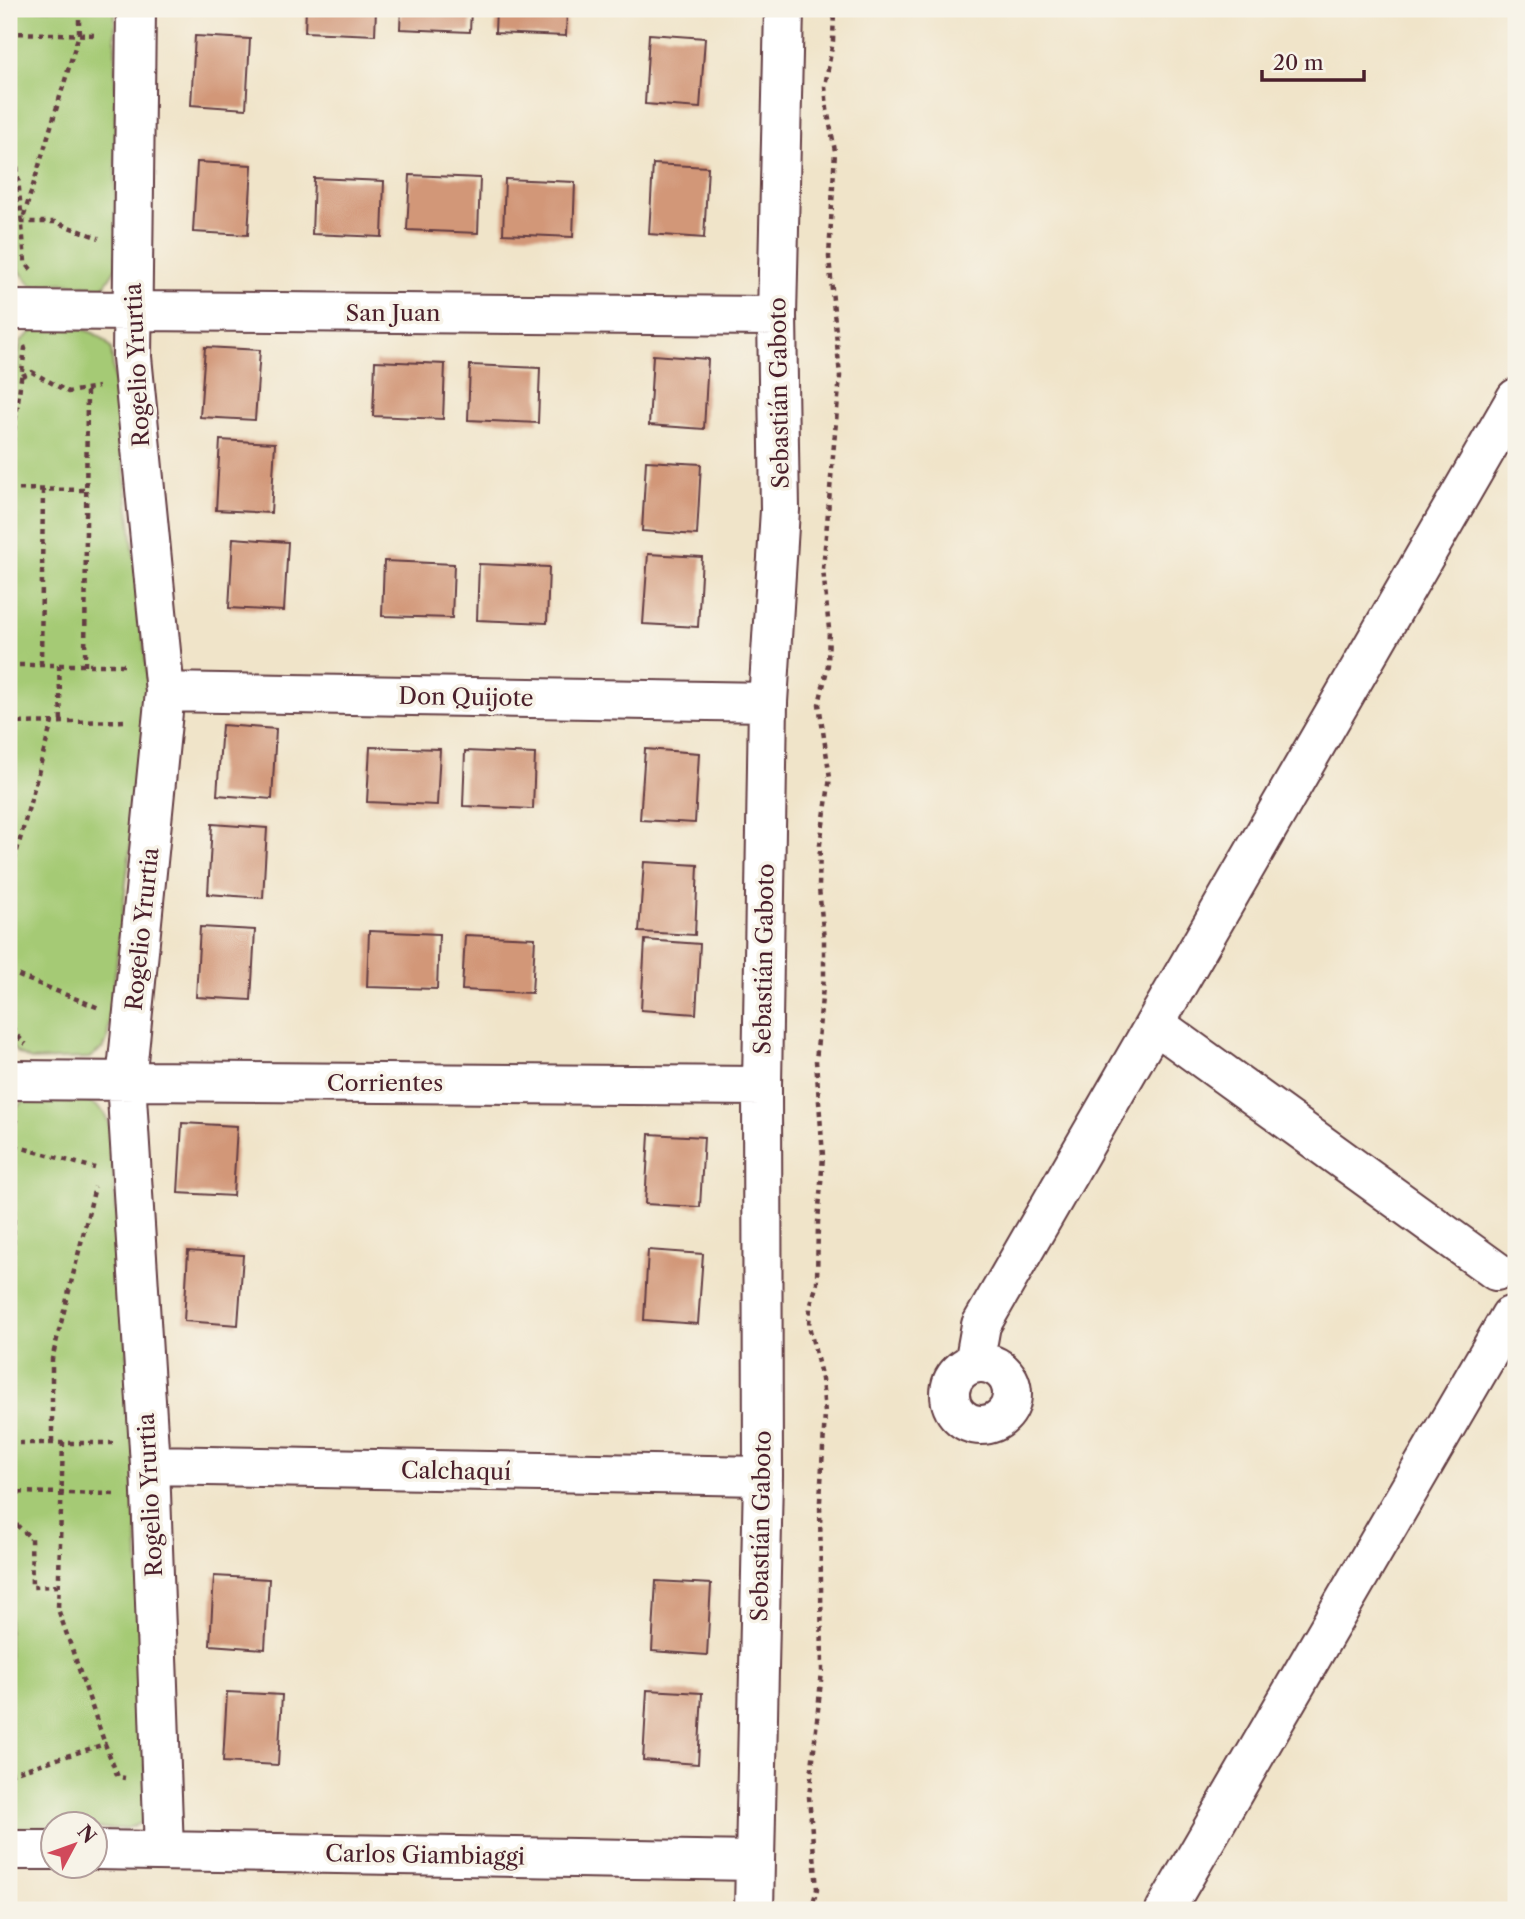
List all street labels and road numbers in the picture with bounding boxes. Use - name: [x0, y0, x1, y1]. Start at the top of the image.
- street label: Rogelio Yrurtia: [119, 282, 155, 448]
- street label: Sebastián Gaboto: [763, 297, 795, 489]
- street label: San Juan: [346, 299, 440, 327]
- street label: Don Quijote: [398, 682, 534, 712]
- street label: Rogelio Yrurtia: [120, 845, 165, 1012]
- street label: Sebastián Gaboto: [748, 863, 780, 1055]
- street label: Corrientes: [327, 1069, 443, 1097]
- street label: Rogelio Yrurtia: [132, 1412, 168, 1578]
- street label: Sebastián Gaboto: [745, 1430, 777, 1622]
- street label: Calchaquí: [401, 1456, 511, 1486]
- street label: Carlos Giambiaggi: [325, 1839, 525, 1871]

